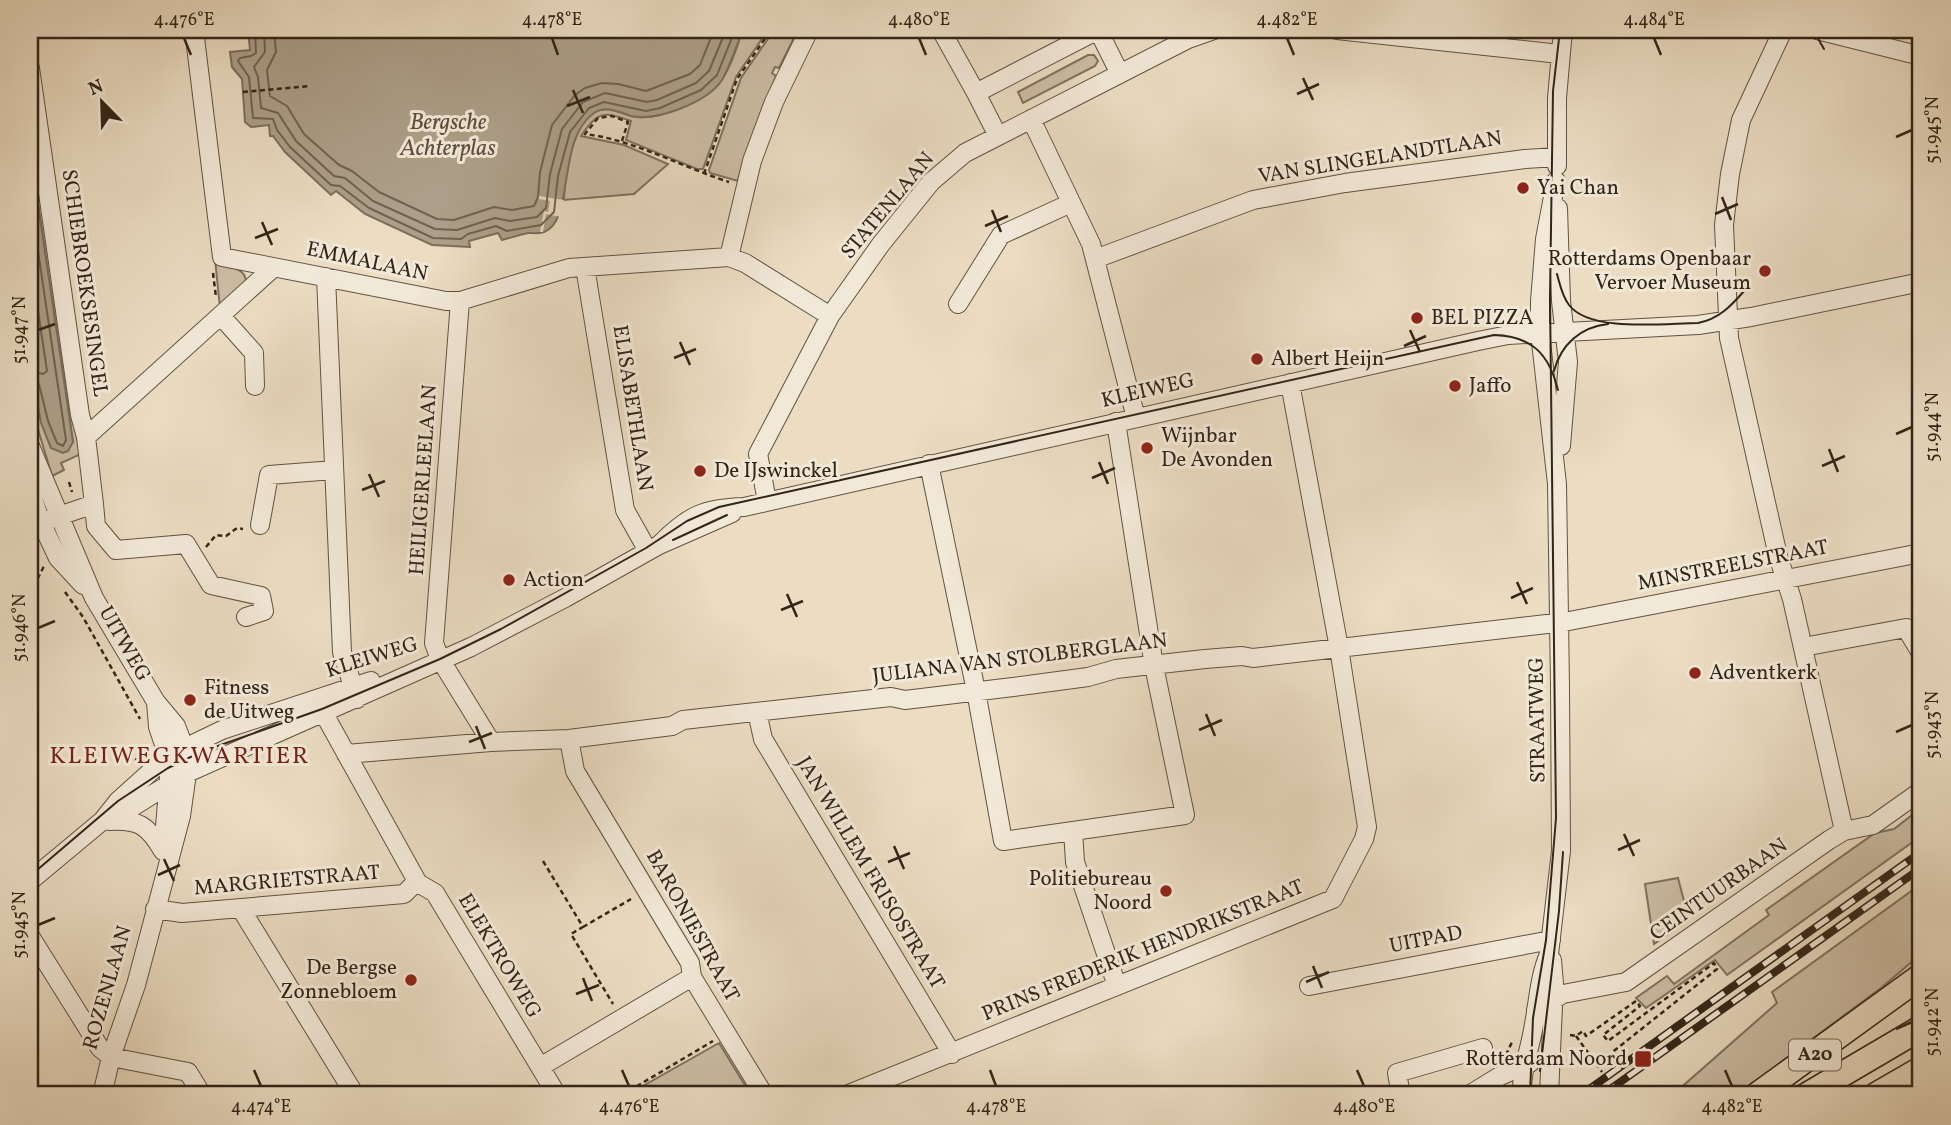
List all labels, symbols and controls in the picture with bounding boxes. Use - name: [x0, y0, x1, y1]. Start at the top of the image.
- text: 4.476°E: [153, 8, 215, 33]
- text: 4.478°E: [522, 8, 582, 33]
- text: 4.480°E: [888, 8, 950, 33]
- text: 4.482°E: [1256, 8, 1318, 33]
- text: 4.484°E: [1623, 8, 1685, 33]
- north arrow: [66, 66, 136, 136]
- text: N: [85, 73, 108, 103]
- text: 51.945°N: [1921, 96, 1946, 164]
- water label: Bergsche Achterplas: [399, 107, 496, 165]
- street label: VAN SLINGELANDTLAAN: [1256, 124, 1504, 192]
- street label: STATENLAAN: [835, 146, 941, 266]
- street label: SCHIEBROEKSESINGEL: [54, 167, 114, 399]
- place label: Yai Chan: [1537, 174, 1619, 203]
- marker: Yai Chan: [1515, 180, 1531, 196]
- street label: EMMALAAN: [304, 235, 430, 289]
- place label: Rotterdams Openbaar Vervoer Museum: [1548, 245, 1751, 298]
- marker: Rotterdams Openbaar Vervoer Museum: [1757, 263, 1773, 279]
- text: 51.947°N: [8, 296, 33, 364]
- place label: BEL PIZZA: [1431, 304, 1534, 333]
- marker: BEL PIZZA: [1409, 310, 1425, 326]
- street label: ELISABETHLAAN: [605, 323, 659, 493]
- place label: Albert Heijn: [1271, 345, 1384, 374]
- marker: Albert Heijn: [1249, 351, 1265, 367]
- street label: KLEIWEG: [1098, 366, 1198, 416]
- place label: Jaffo: [1469, 372, 1512, 401]
- marker: Jaffo: [1447, 378, 1463, 394]
- street label: HEILIGERLEELAAN: [403, 384, 445, 576]
- text: 51.944°N: [1921, 392, 1946, 462]
- place label: Wijnbar De Avonden: [1161, 422, 1273, 475]
- marker: Wijnbar De Avonden: [1139, 440, 1155, 456]
- place label: De IJswinckel: [714, 457, 838, 486]
- marker: De IJswinckel: [692, 463, 708, 479]
- street label: MINSTREELSTRAAT: [1635, 533, 1831, 599]
- place label: Action: [523, 566, 584, 595]
- marker: Action: [501, 572, 517, 588]
- text: 51.946°N: [8, 594, 33, 662]
- street label: UITWEG: [91, 601, 157, 687]
- street label: JULIANA VAN STOLBERGLAAN: [871, 627, 1169, 691]
- street label: KLEIWEG: [322, 630, 422, 686]
- street label: STRAATWEG: [1522, 657, 1554, 783]
- place label: Adventkerk: [1709, 659, 1818, 688]
- marker: Adventkerk: [1687, 665, 1703, 681]
- place label: Fitness de Uitweg: [204, 674, 295, 727]
- text: 51.943°N: [1921, 691, 1946, 759]
- marker: Fitness de Uitweg: [182, 692, 198, 708]
- district label: KLEIWEGKWARTIER: [50, 740, 311, 774]
- street label: JAN WILLEM FRISOSTRAAT: [789, 751, 951, 995]
- street label: CEINTUURBAAN: [1644, 832, 1794, 948]
- street label: BARONIESTRAAT: [638, 845, 746, 1007]
- street label: MARGRIETSTRAAT: [193, 858, 381, 904]
- place label: Politiebureau Noord: [1029, 865, 1152, 918]
- street label: PRINS FREDERIK HENDRIKSTRAAT: [978, 873, 1308, 1029]
- marker: Politiebureau Noord: [1158, 883, 1174, 899]
- street label: ELEKTROWEG: [450, 888, 548, 1024]
- text: 51.945°N: [8, 891, 33, 959]
- street label: UITPAD: [1387, 919, 1465, 961]
- street label: ROZENLAAN: [76, 922, 140, 1054]
- place label: De Bergse Zonnebloem: [280, 954, 397, 1007]
- marker: De Bergse Zonnebloem: [403, 972, 419, 988]
- text: 51.942°N: [1921, 988, 1946, 1056]
- road number: A20: [1789, 1040, 1841, 1070]
- place label: Rotterdam Noord: [1465, 1045, 1627, 1074]
- marker: Rotterdam Noord: [1633, 1049, 1653, 1069]
- text: 4.474°E: [231, 1095, 291, 1120]
- text: 4.476°E: [598, 1095, 660, 1120]
- text: 4.478°E: [966, 1095, 1026, 1120]
- text: 4.480°E: [1333, 1095, 1395, 1120]
- text: 4.482°E: [1701, 1095, 1763, 1120]

